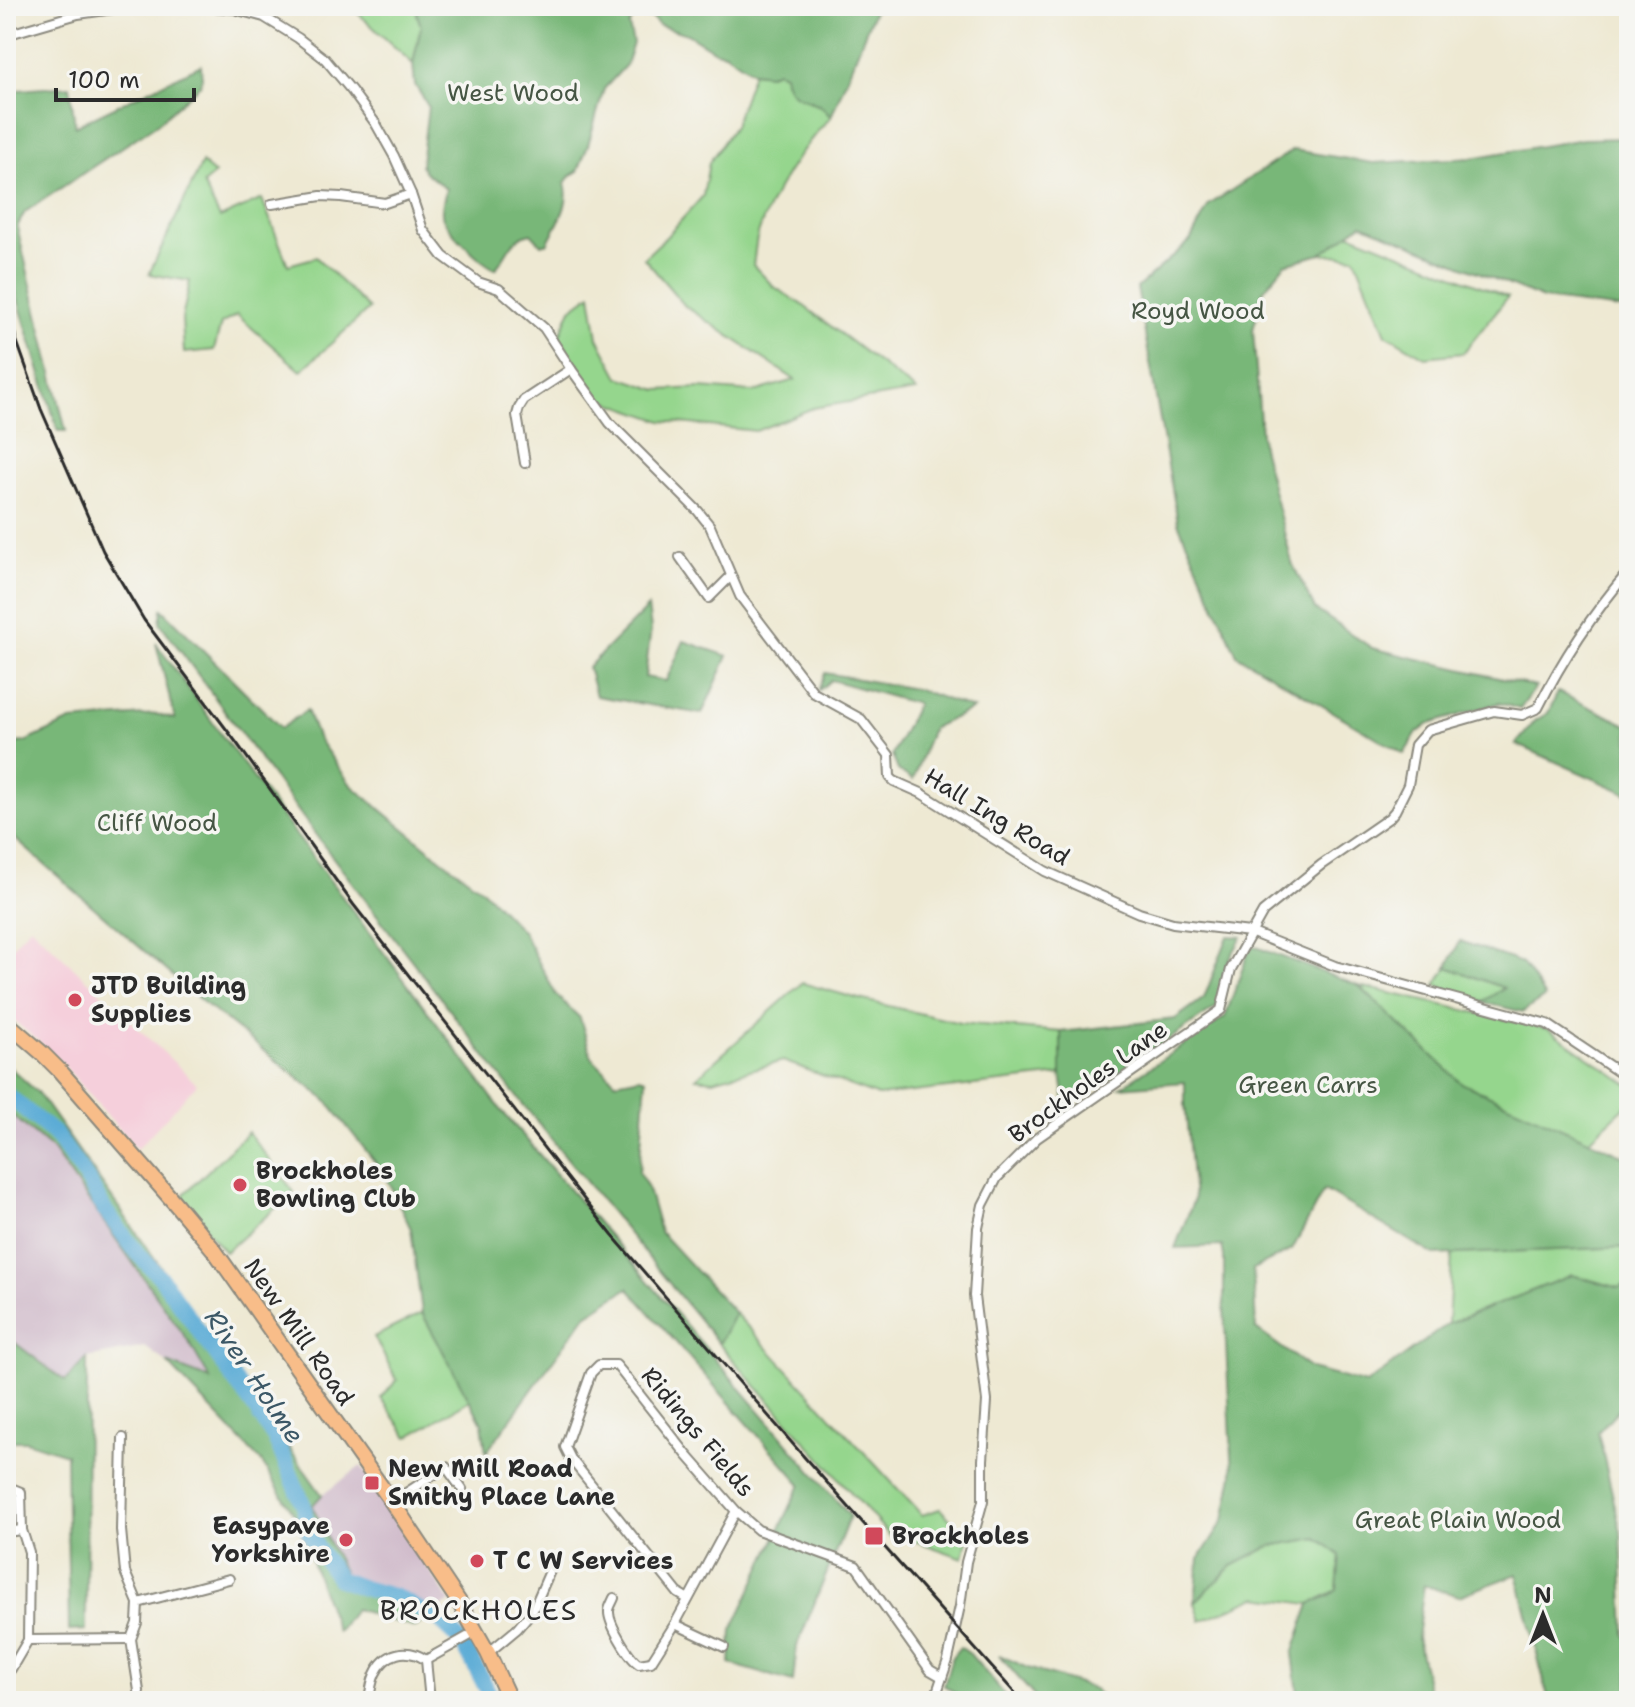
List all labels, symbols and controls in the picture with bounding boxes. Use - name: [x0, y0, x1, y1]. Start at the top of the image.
- scale bar: [56, 52, 194, 102]
- text: 100 m: [68, 64, 140, 96]
- park label: West Wood: [447, 77, 579, 109]
- park label: Royd Wood: [1131, 295, 1265, 327]
- street label: Hall Ing Road: [918, 761, 1076, 873]
- park label: Cliff Wood: [97, 807, 217, 839]
- place label: JTD Building Supplies: [91, 970, 246, 1030]
- marker: JTD Building Supplies: [66, 991, 84, 1009]
- street label: Brockholes Lane: [1002, 1014, 1174, 1150]
- park label: Green Carrs: [1238, 1069, 1378, 1101]
- place label: Brockholes Bowling Club: [256, 1155, 416, 1215]
- marker: Brockholes Bowling Club: [231, 1176, 249, 1194]
- street label: New Mill Road: [236, 1252, 362, 1412]
- water label: River Holme: [197, 1302, 313, 1450]
- street label: Ridings Fields: [634, 1360, 762, 1504]
- place label: New Mill Road Smithy Place Lane: [388, 1453, 615, 1513]
- marker: New Mill Road Smithy Place Lane: [363, 1474, 381, 1492]
- park label: Great Plain Wood: [1355, 1504, 1561, 1536]
- place label: Easypave Yorkshire: [212, 1510, 330, 1570]
- place label: Brockholes: [892, 1520, 1029, 1552]
- marker: Brockholes: [863, 1525, 885, 1547]
- marker: Easypave Yorkshire: [337, 1531, 355, 1549]
- place label: T C W Services: [493, 1545, 673, 1577]
- marker: T C W Services: [468, 1552, 486, 1570]
- north arrow: [1503, 1575, 1583, 1655]
- text: N: [1534, 1581, 1552, 1610]
- district label: BROCKHOLES: [380, 1591, 578, 1629]

